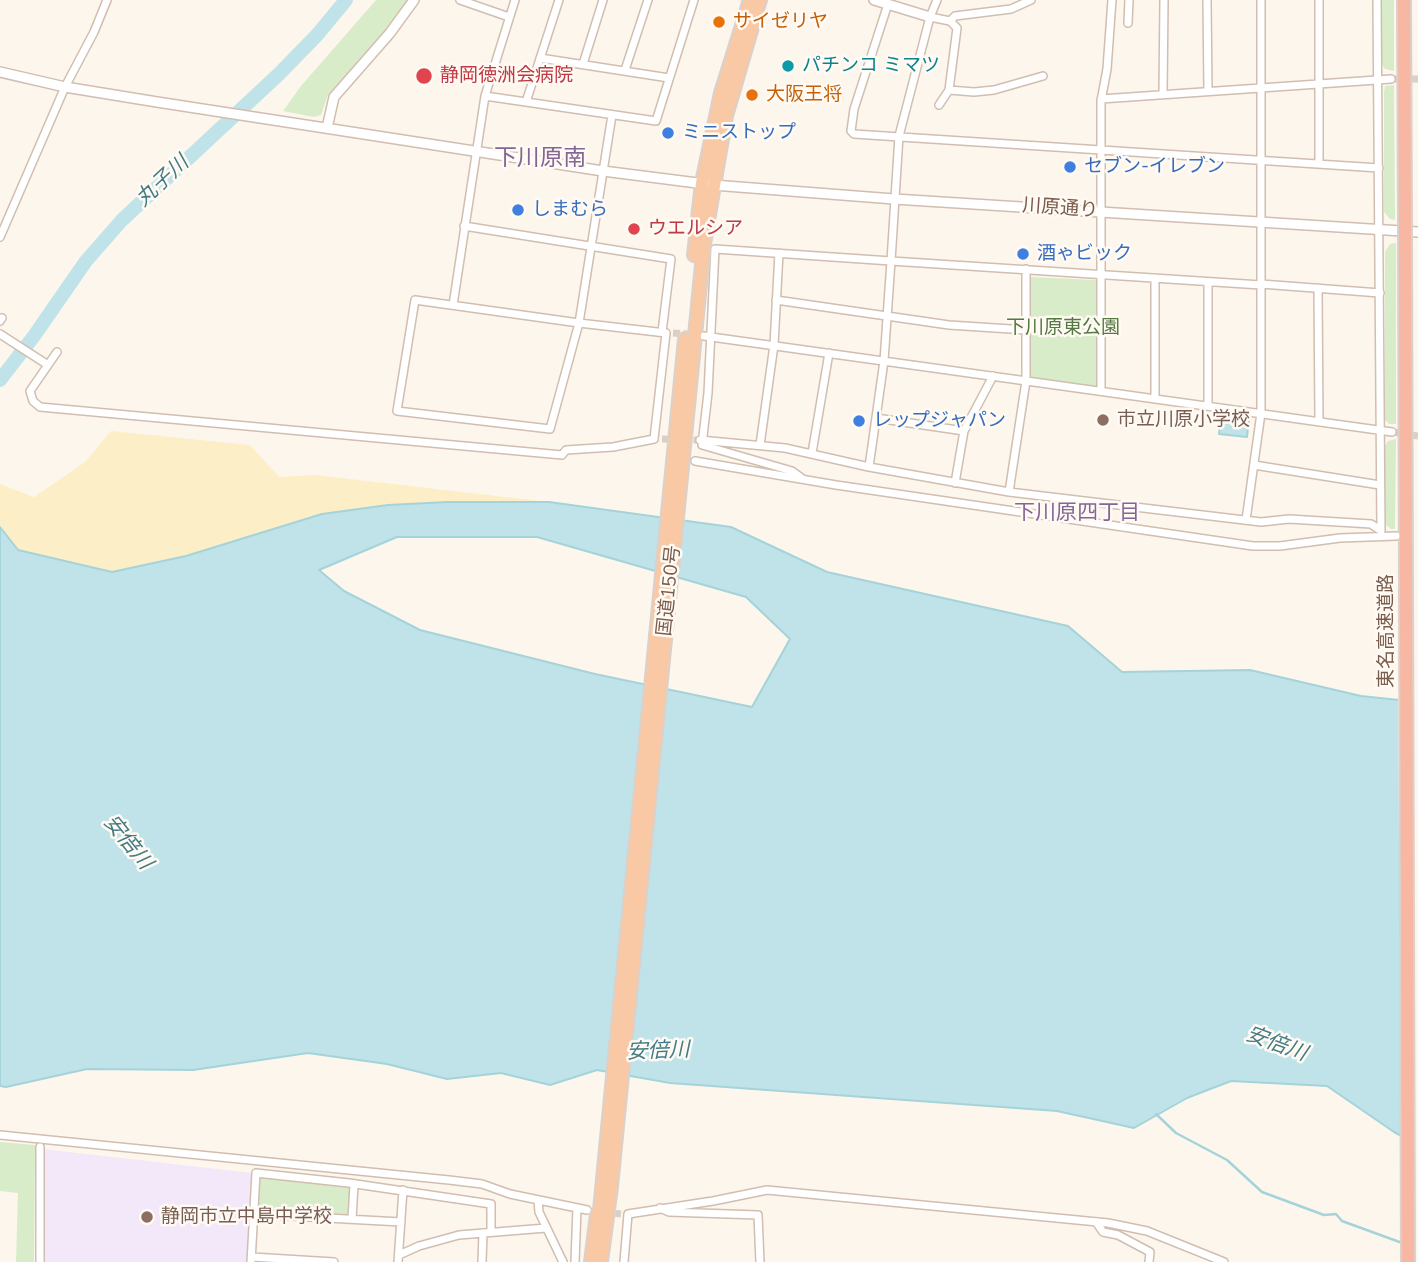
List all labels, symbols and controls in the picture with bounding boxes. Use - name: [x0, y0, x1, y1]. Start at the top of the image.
- place label: サイゼリヤ: [733, 11, 828, 33]
- marker: サイゼリヤ: [711, 14, 727, 30]
- place label: パチンコ ミマツ: [802, 55, 940, 77]
- marker: パチンコ ミマツ: [780, 58, 796, 74]
- place label: 静岡徳洲会病院: [440, 65, 573, 87]
- marker: 静岡徳洲会病院: [414, 66, 434, 86]
- place label: 大阪王将: [766, 84, 842, 106]
- marker: 大阪王将: [744, 87, 760, 103]
- place label: ミニストップ: [682, 122, 796, 144]
- marker: ミニストップ: [660, 125, 676, 141]
- district label: 下川原南: [494, 145, 586, 173]
- water label: 丸子川: [131, 151, 195, 213]
- place label: セブン-イレブン: [1084, 156, 1225, 178]
- marker: セブン-イレブン: [1062, 159, 1078, 175]
- street label: 川原通り: [1021, 195, 1099, 223]
- place label: しまむら: [532, 199, 608, 221]
- marker: しまむら: [510, 202, 526, 218]
- place label: ウエルシア: [648, 218, 743, 240]
- marker: ウエルシア: [626, 221, 642, 237]
- place label: 酒ゃビック: [1037, 243, 1132, 265]
- marker: 酒ゃビック: [1015, 246, 1031, 262]
- park label: 下川原東公園: [1006, 317, 1120, 339]
- place label: 市立川原小学校: [1117, 409, 1250, 431]
- place label: レップジャパン: [873, 410, 1006, 432]
- marker: 市立川原小学校: [1095, 412, 1111, 428]
- marker: レップジャパン: [851, 413, 867, 429]
- district label: 下川原四丁目: [1014, 501, 1140, 527]
- street label: 国道150号: [654, 544, 686, 638]
- street label: 東名高速道路: [1376, 574, 1398, 688]
- water label: 安倍川: [97, 811, 157, 875]
- water label: 安倍川: [1242, 1022, 1310, 1068]
- water label: 安倍川: [626, 1038, 690, 1066]
- place label: 静岡市立中島中学校: [161, 1206, 332, 1228]
- marker: 静岡市立中島中学校: [139, 1209, 155, 1225]

